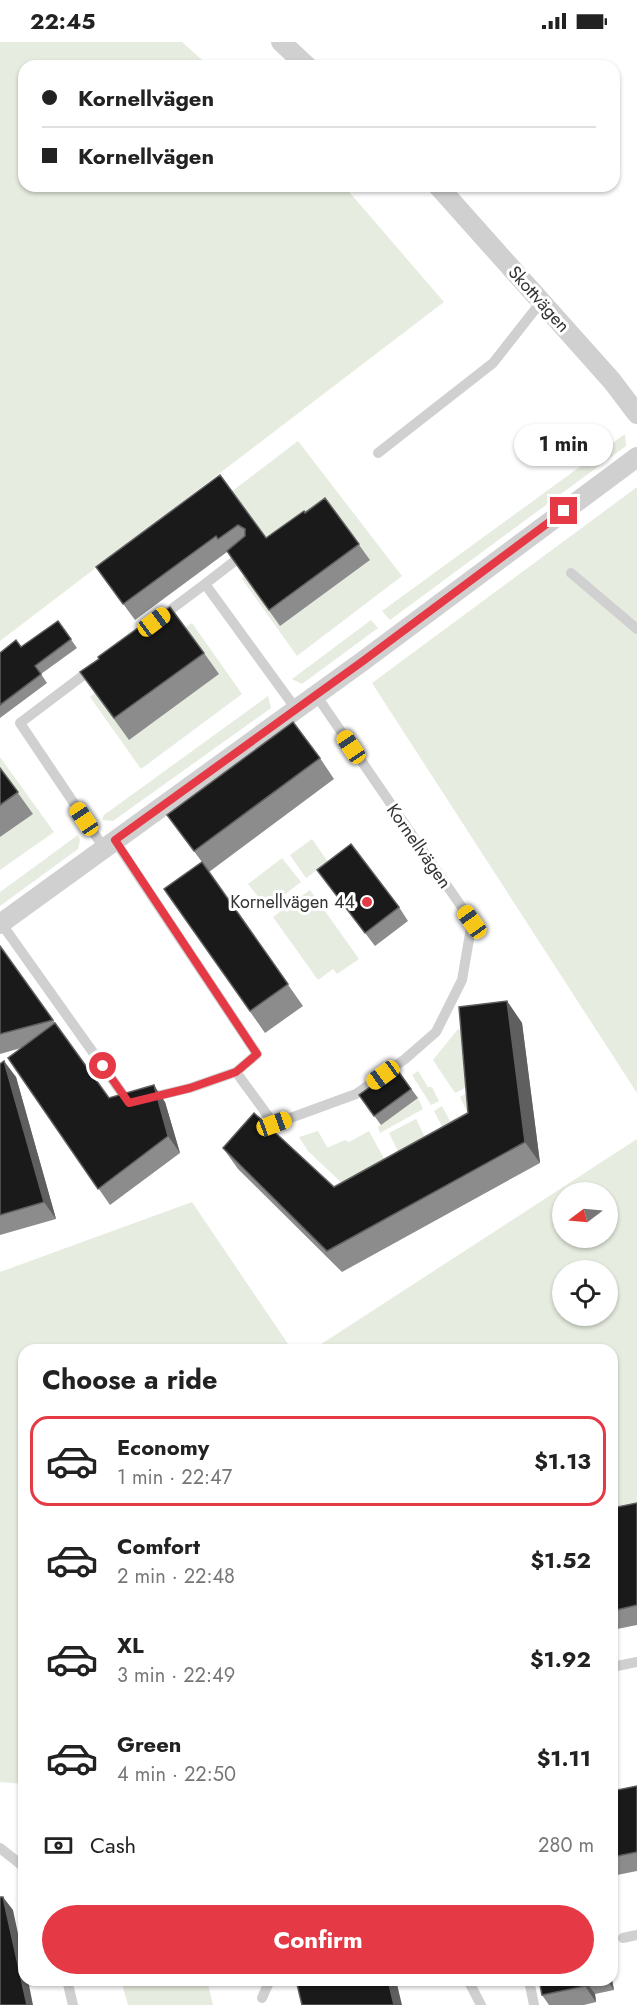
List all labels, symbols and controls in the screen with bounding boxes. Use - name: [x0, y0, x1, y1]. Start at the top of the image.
- text: 22:45: [30, 5, 96, 37]
- text: Kornellvägen: [78, 82, 214, 114]
- text: Kornellvägen: [78, 140, 214, 172]
- street label: Skottvägen: [502, 260, 576, 338]
- callout: 1 min: [514, 424, 614, 466]
- text: 1 min: [539, 430, 588, 459]
- route end: [550, 497, 577, 524]
- car: [134, 604, 174, 640]
- car: [333, 727, 369, 767]
- street label: Kornellvägen: [380, 798, 458, 894]
- car: [66, 799, 102, 839]
- place label: Kornellvägen 44: [230, 889, 355, 915]
- marker: Kornellvägen 44: [360, 895, 374, 909]
- car: [454, 902, 490, 942]
- route start: [89, 1052, 116, 1079]
- car: [363, 1057, 403, 1093]
- car: [254, 1109, 294, 1139]
- north arrow: [552, 1182, 618, 1248]
- map controls: [552, 1182, 618, 1326]
- button: locate: [552, 1260, 618, 1326]
- text: Choose a ride: [42, 1360, 217, 1399]
- text: Economy: [117, 1431, 209, 1463]
- icon: car: [45, 1434, 99, 1488]
- text: $1.13: [534, 1445, 591, 1477]
- text: 1 min · 22:47: [117, 1463, 232, 1492]
- text: Comfort: [117, 1530, 200, 1562]
- icon: car: [45, 1533, 99, 1587]
- text: $1.52: [530, 1544, 591, 1576]
- text: 2 min · 22:48: [117, 1562, 235, 1591]
- text: XL: [117, 1629, 144, 1661]
- icon: car: [45, 1632, 99, 1686]
- text: $1.92: [530, 1643, 591, 1675]
- text: 3 min · 22:49: [117, 1661, 235, 1690]
- text: Green: [117, 1728, 181, 1760]
- icon: car: [45, 1731, 99, 1785]
- text: $1.11: [537, 1742, 591, 1774]
- text: 4 min · 22:50: [117, 1760, 236, 1789]
- icon: cash: [42, 1829, 75, 1862]
- text: Cash: [90, 1829, 136, 1861]
- text: 280 m: [538, 1831, 594, 1860]
- button: Confirm: [42, 1905, 594, 1974]

